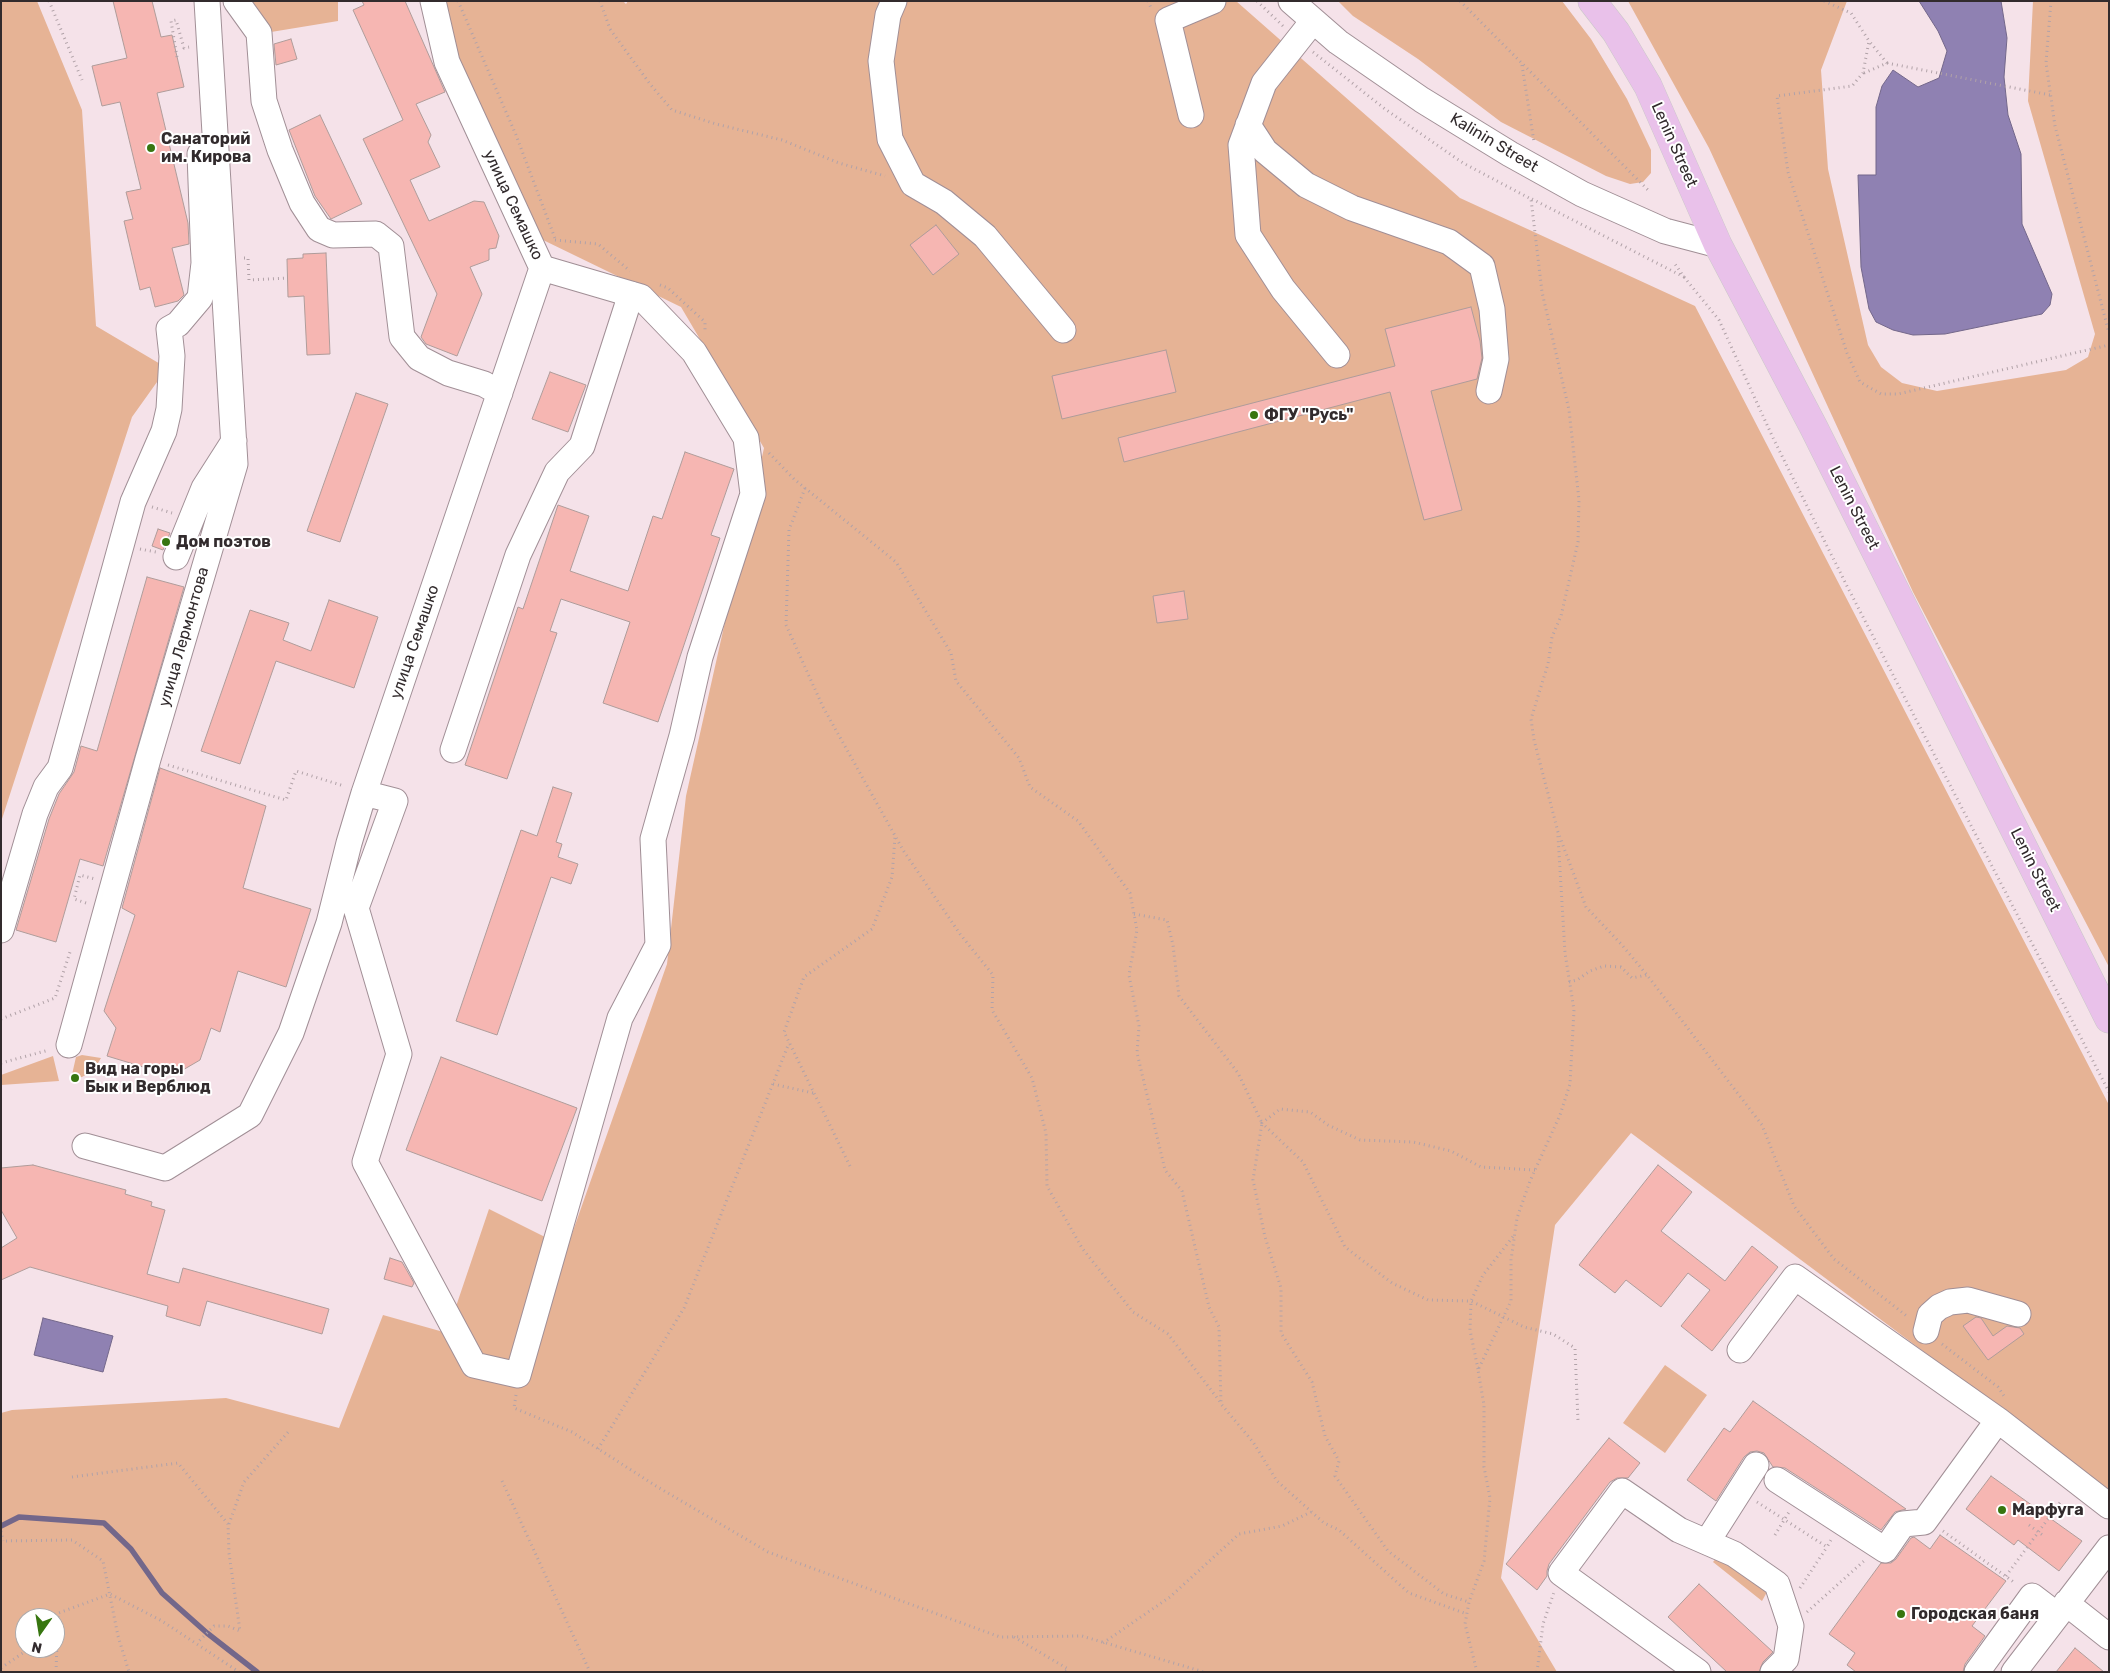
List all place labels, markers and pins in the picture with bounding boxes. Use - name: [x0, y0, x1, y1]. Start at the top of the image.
- place label: Санаторий им. Кирова: [161, 129, 251, 167]
- marker: Санаторий им. Кирова: [145, 142, 157, 154]
- place label: ФГУ "Русь": [1264, 405, 1353, 425]
- marker: ФГУ "Русь": [1248, 409, 1260, 421]
- place label: Дом поэтов: [176, 532, 271, 552]
- marker: Дом поэтов: [160, 536, 172, 548]
- place label: Вид на горы Бык и Верблюд: [85, 1059, 211, 1097]
- marker: Вид на горы Бык и Верблюд: [69, 1072, 81, 1084]
- place label: Марфуга: [2012, 1500, 2084, 1520]
- marker: Марфуга: [1996, 1504, 2008, 1516]
- place label: Городская баня: [1911, 1604, 2039, 1624]
- marker: Городская баня: [1895, 1608, 1907, 1620]

